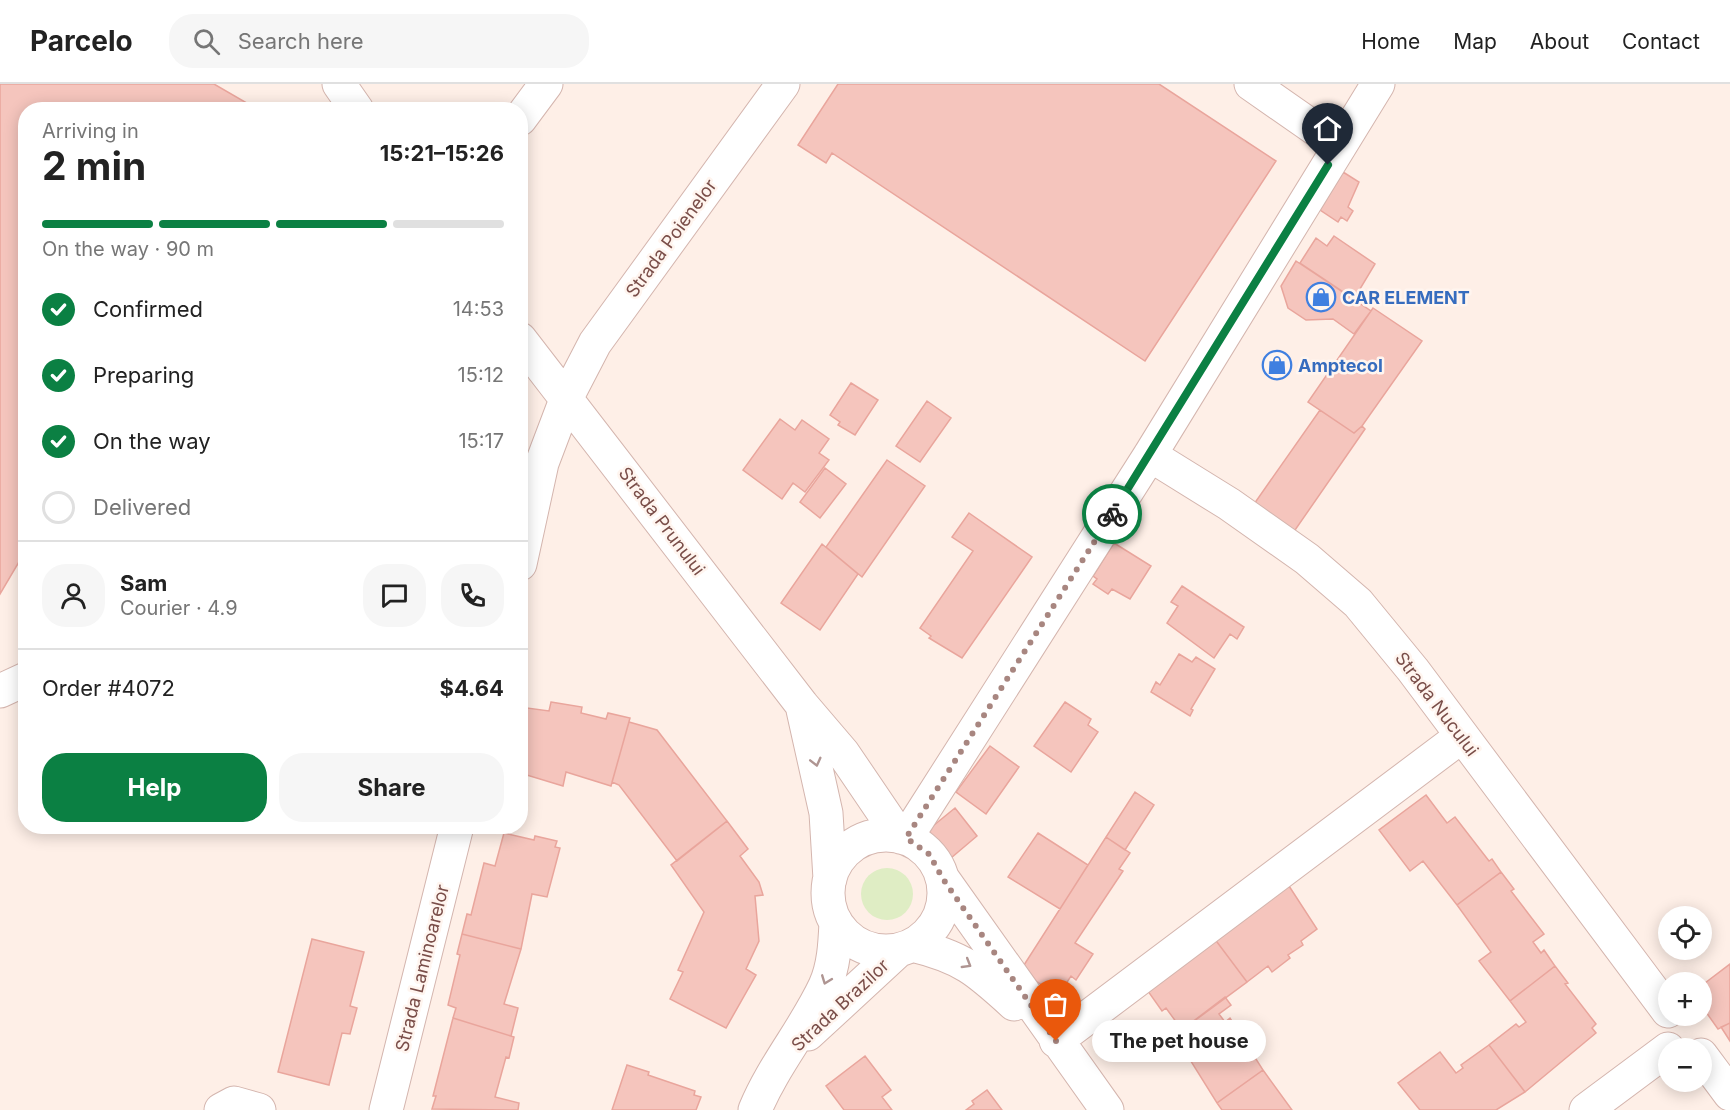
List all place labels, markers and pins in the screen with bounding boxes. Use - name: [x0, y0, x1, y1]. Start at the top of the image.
- pin: [1302, 103, 1353, 165]
- shop icon: CAR ELEMENT: [1305, 281, 1337, 313]
- place label: CAR ELEMENT: [1342, 287, 1470, 308]
- shop icon: Amptecol: [1261, 349, 1293, 381]
- place label: Amptecol: [1298, 355, 1383, 376]
- pin: [1030, 979, 1081, 1041]
- callout: The pet house: [1092, 1020, 1266, 1062]

